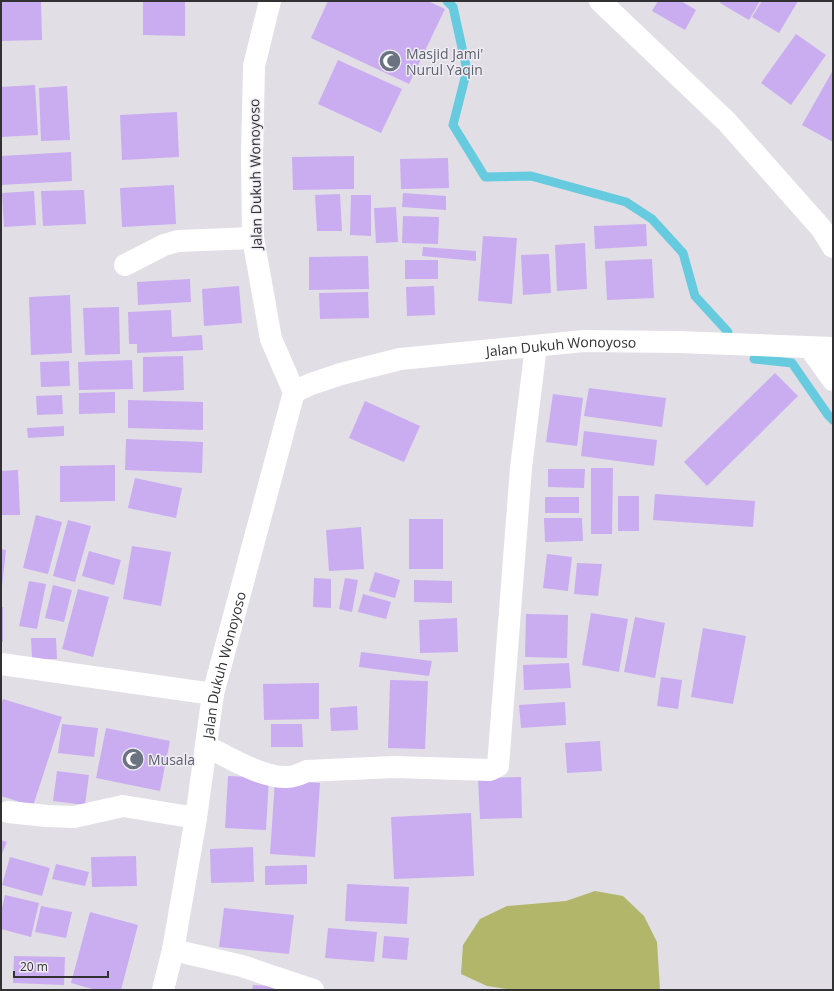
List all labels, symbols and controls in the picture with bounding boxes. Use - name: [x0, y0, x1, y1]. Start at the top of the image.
- place label: Masjid Jami' Nurul Yaqin: [406, 44, 483, 79]
- mosque icon: Masjid Jami' Nurul Yaqin: [377, 48, 403, 74]
- street label: Jalan Dukuh Wonoyoso: [244, 98, 266, 252]
- street label: Jalan Dukuh Wonoyoso: [483, 331, 636, 360]
- street label: Jalan Dukuh Wonoyoso: [197, 589, 250, 742]
- mosque icon: Musala: [120, 746, 146, 772]
- place label: Musala: [148, 750, 195, 769]
- scale bar: [14, 953, 108, 979]
- text: 20 m: [20, 958, 48, 975]

